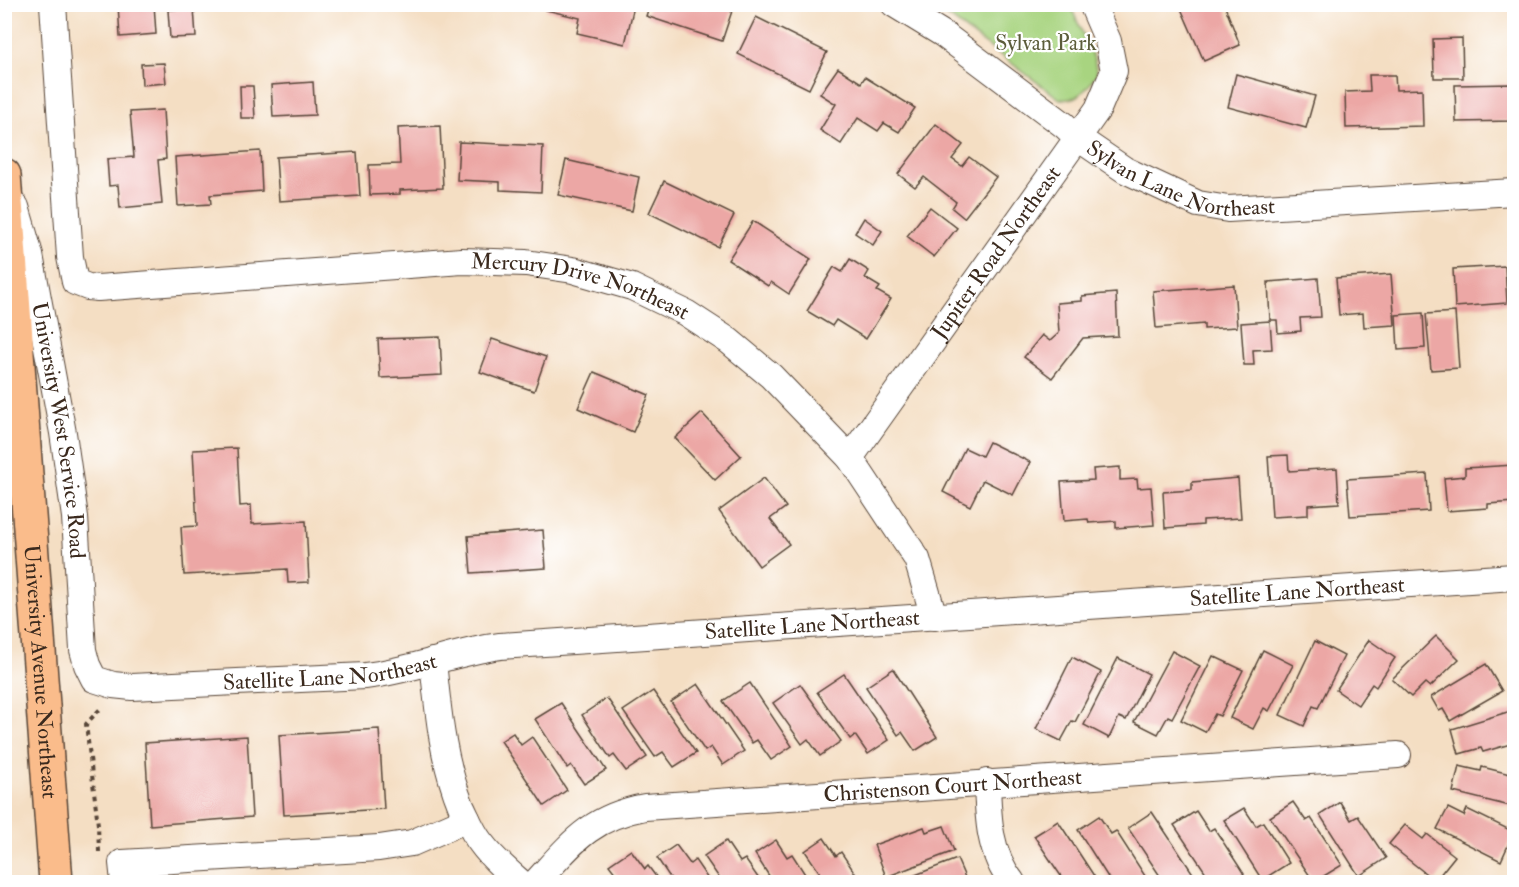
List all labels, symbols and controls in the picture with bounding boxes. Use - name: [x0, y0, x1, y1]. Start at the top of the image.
- park label: Sylvan Park: [995, 29, 1097, 57]
- street label: Sylvan Lane Northeast: [1081, 134, 1276, 223]
- street label: Jupiter Road Northeast: [924, 160, 1067, 345]
- street label: Mercury Drive Northeast: [471, 247, 694, 326]
- street label: University West Service Road: [25, 300, 91, 560]
- street label: University Avenue Northeast: [17, 544, 64, 800]
- street label: Satellite Lane Northeast: [1189, 570, 1406, 613]
- street label: Satellite Lane Northeast: [704, 603, 921, 646]
- street label: Satellite Lane Northeast: [222, 647, 440, 697]
- street label: Christenson Court Northeast: [823, 763, 1083, 809]

